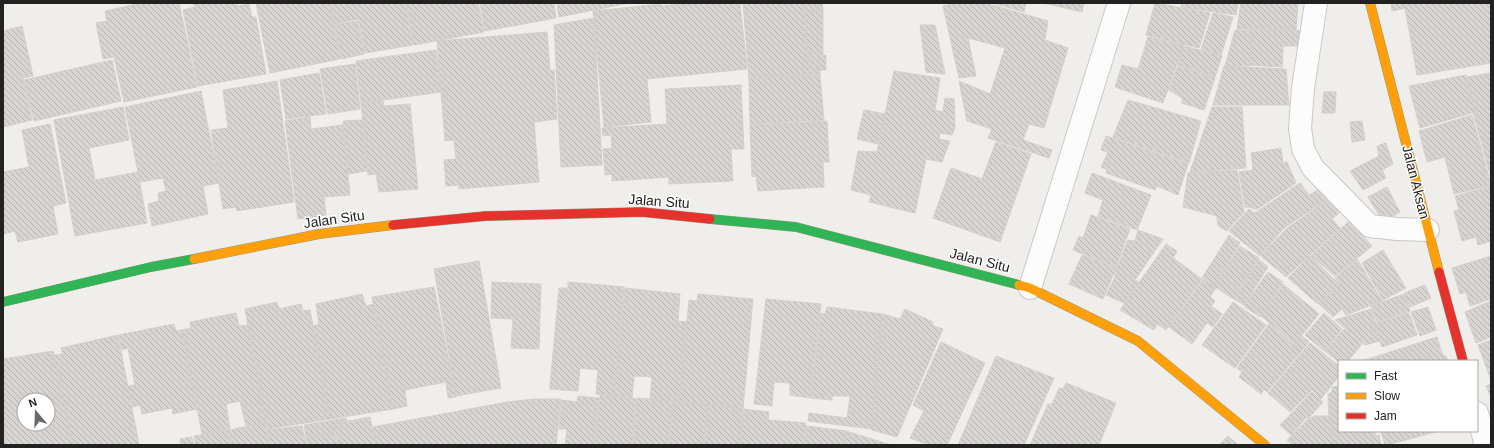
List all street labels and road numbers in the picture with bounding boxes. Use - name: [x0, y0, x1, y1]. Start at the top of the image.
- street label: Jalan Aksan: [1399, 143, 1433, 221]
- street label: Jalan Situ: [628, 191, 690, 211]
- street label: Jalan Situ: [302, 207, 366, 231]
- street label: Jalan Situ: [948, 245, 1012, 275]

